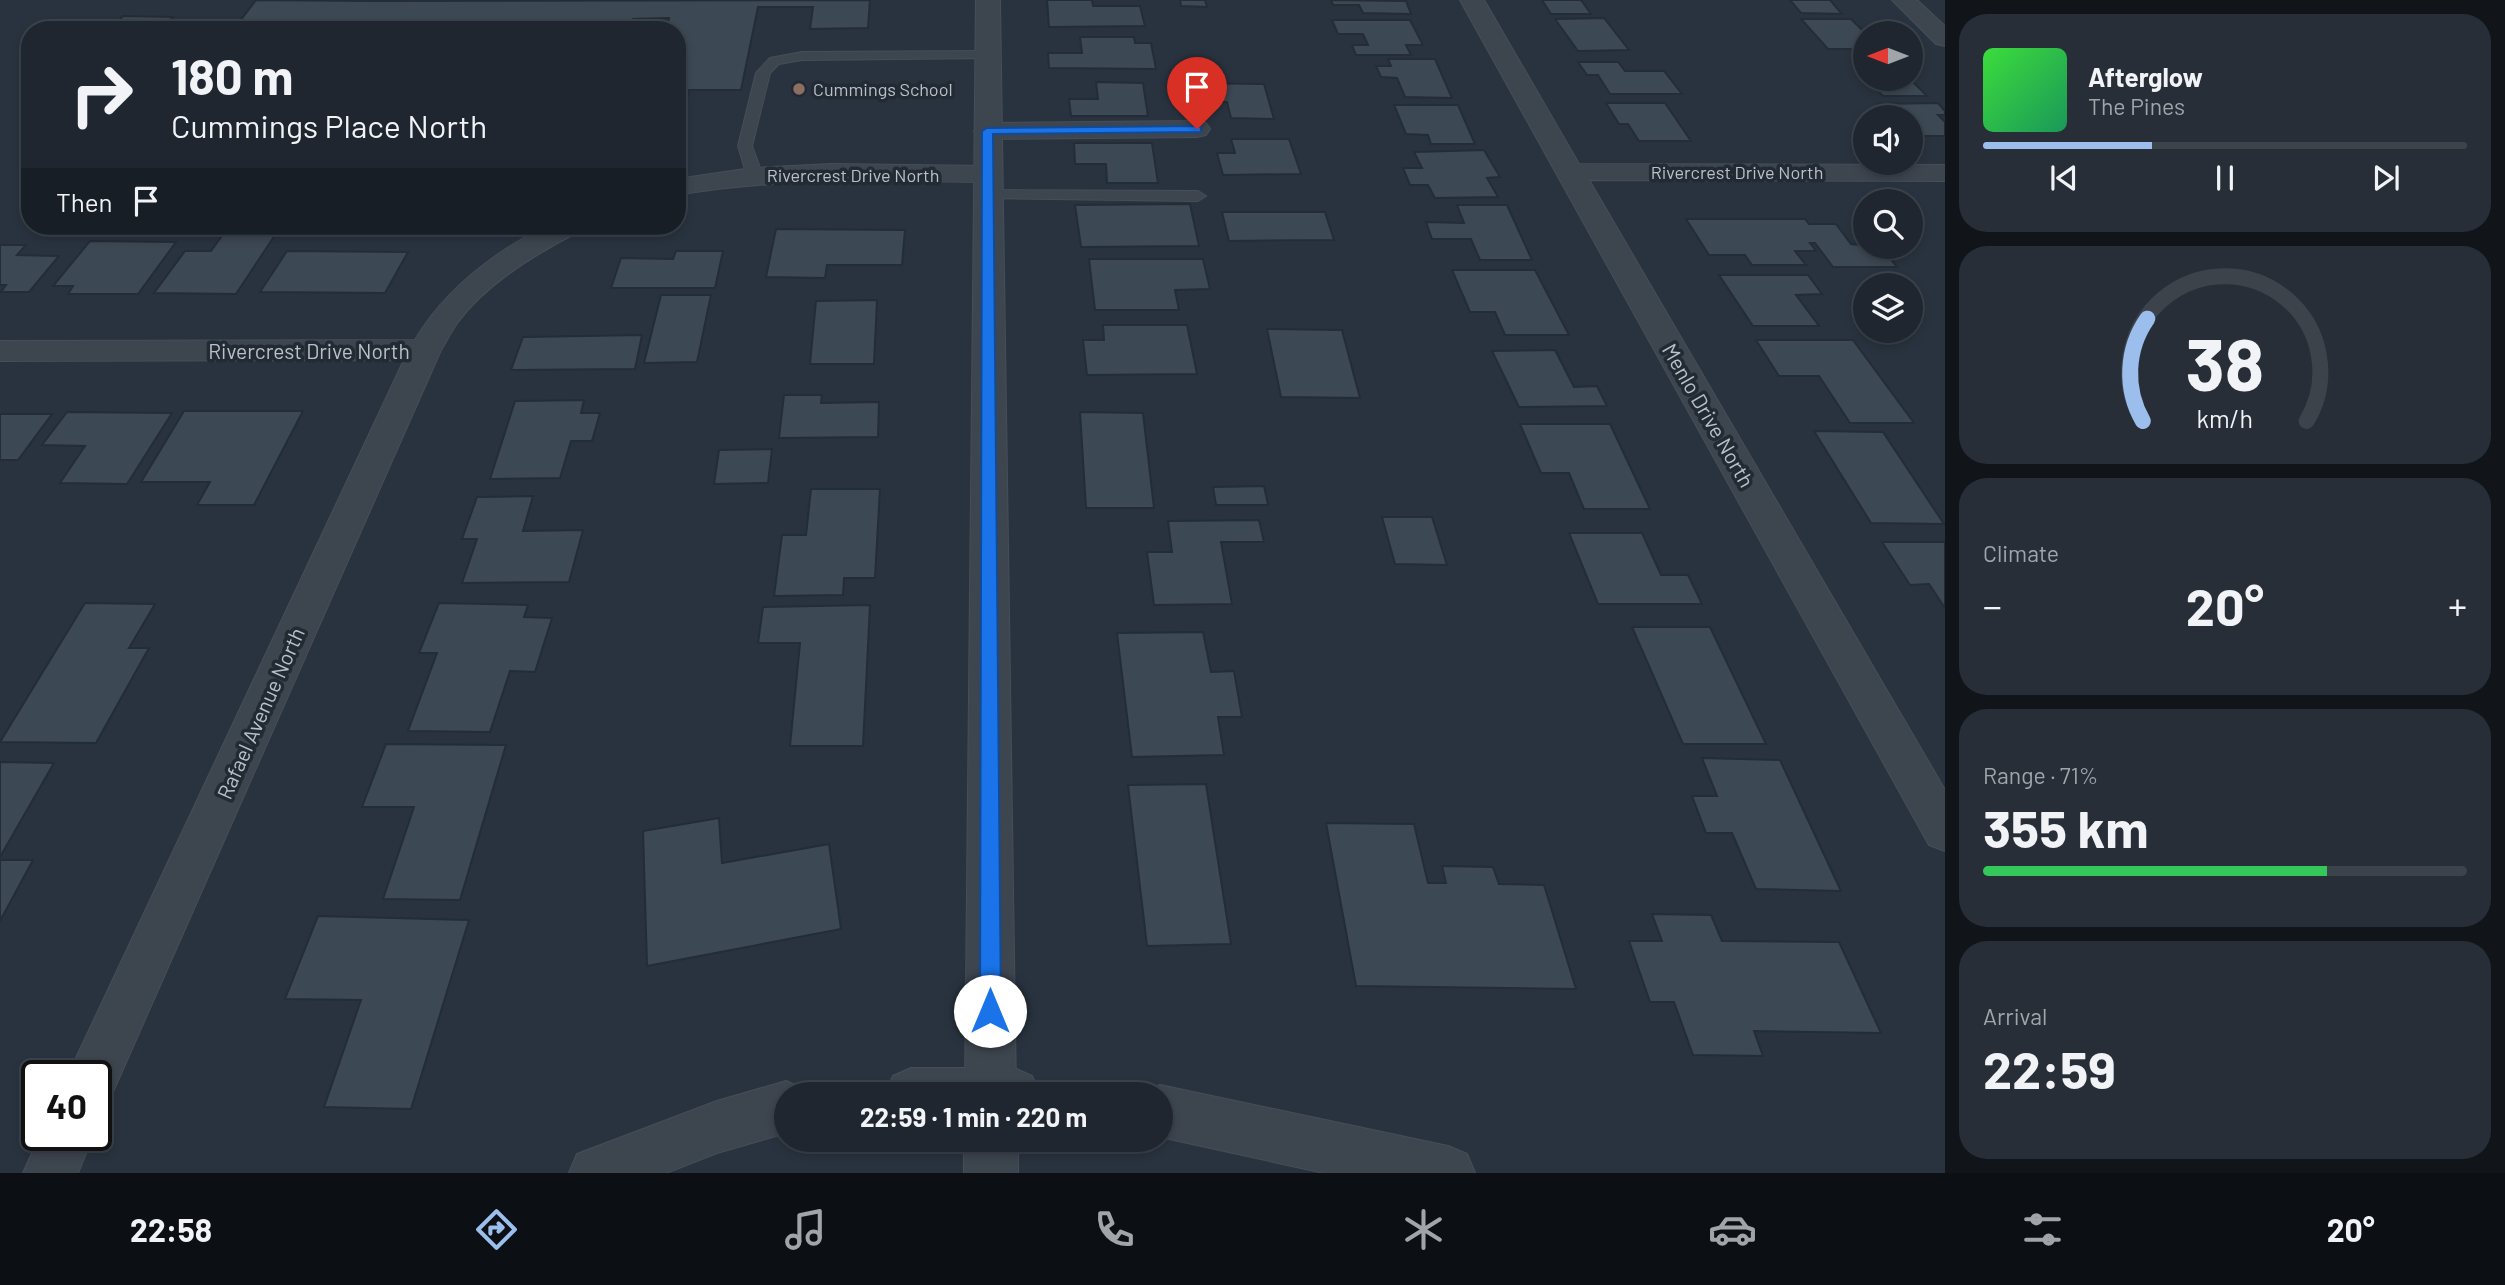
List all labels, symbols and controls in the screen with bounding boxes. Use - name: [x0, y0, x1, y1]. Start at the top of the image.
- north arrow: [1853, 21, 1923, 91]
- map controls: [1853, 21, 1923, 343]
- text: 180 m: [171, 46, 294, 105]
- icon: right: [56, 49, 147, 140]
- pin: [1167, 57, 1227, 129]
- text: Afterglow: [2088, 61, 2203, 92]
- icon: arrive: [1178, 68, 1216, 106]
- place label: Cummings School: [813, 78, 953, 100]
- marker: Cummings School: [791, 81, 807, 97]
- text: The Pines: [2088, 92, 2185, 120]
- button: sound: [1853, 105, 1923, 175]
- text: Cummings Place North: [171, 106, 487, 144]
- icon: previous: [2045, 159, 2083, 197]
- icon: pause: [2206, 159, 2244, 197]
- icon: next: [2367, 159, 2405, 197]
- street label: Rivercrest Drive North: [1651, 161, 1823, 183]
- street label: Rivercrest Drive North: [767, 164, 939, 186]
- icon: arrive: [127, 182, 165, 220]
- text: Then: [56, 186, 113, 217]
- button: search: [1853, 189, 1923, 259]
- button: layers: [1853, 273, 1923, 343]
- text: 38: [2186, 318, 2264, 406]
- street label: Rivercrest Drive North: [208, 338, 410, 363]
- street label: Menlo Drive North: [1658, 339, 1760, 491]
- text: km/h: [2197, 402, 2253, 432]
- text: Climate: [1983, 539, 2059, 567]
- text: 20°: [2186, 574, 2264, 636]
- text: −: [1983, 582, 2002, 628]
- text: +: [2448, 582, 2467, 628]
- street label: Rafael Avenue North: [211, 623, 309, 803]
- text: Range · 71%: [1983, 761, 2098, 789]
- text: 355 km: [1983, 796, 2149, 858]
- position arrow: [953, 974, 1027, 1048]
- text: Arrival: [1983, 1002, 2047, 1030]
- text: 22:59: [1983, 1037, 2116, 1099]
- speed limit sign: 40: [21, 1060, 112, 1151]
- text: 22:59 · 1 min · 220 m: [860, 1101, 1087, 1132]
- icon: directions: [472, 1205, 521, 1254]
- icon: music: [781, 1205, 830, 1254]
- icon: phone: [1090, 1205, 1139, 1254]
- icon: climate: [1399, 1205, 1448, 1254]
- icon: car: [1708, 1205, 1757, 1254]
- icon: filters: [2018, 1205, 2067, 1254]
- text: 22:58: [130, 1210, 212, 1248]
- text: 20°: [2327, 1210, 2375, 1248]

